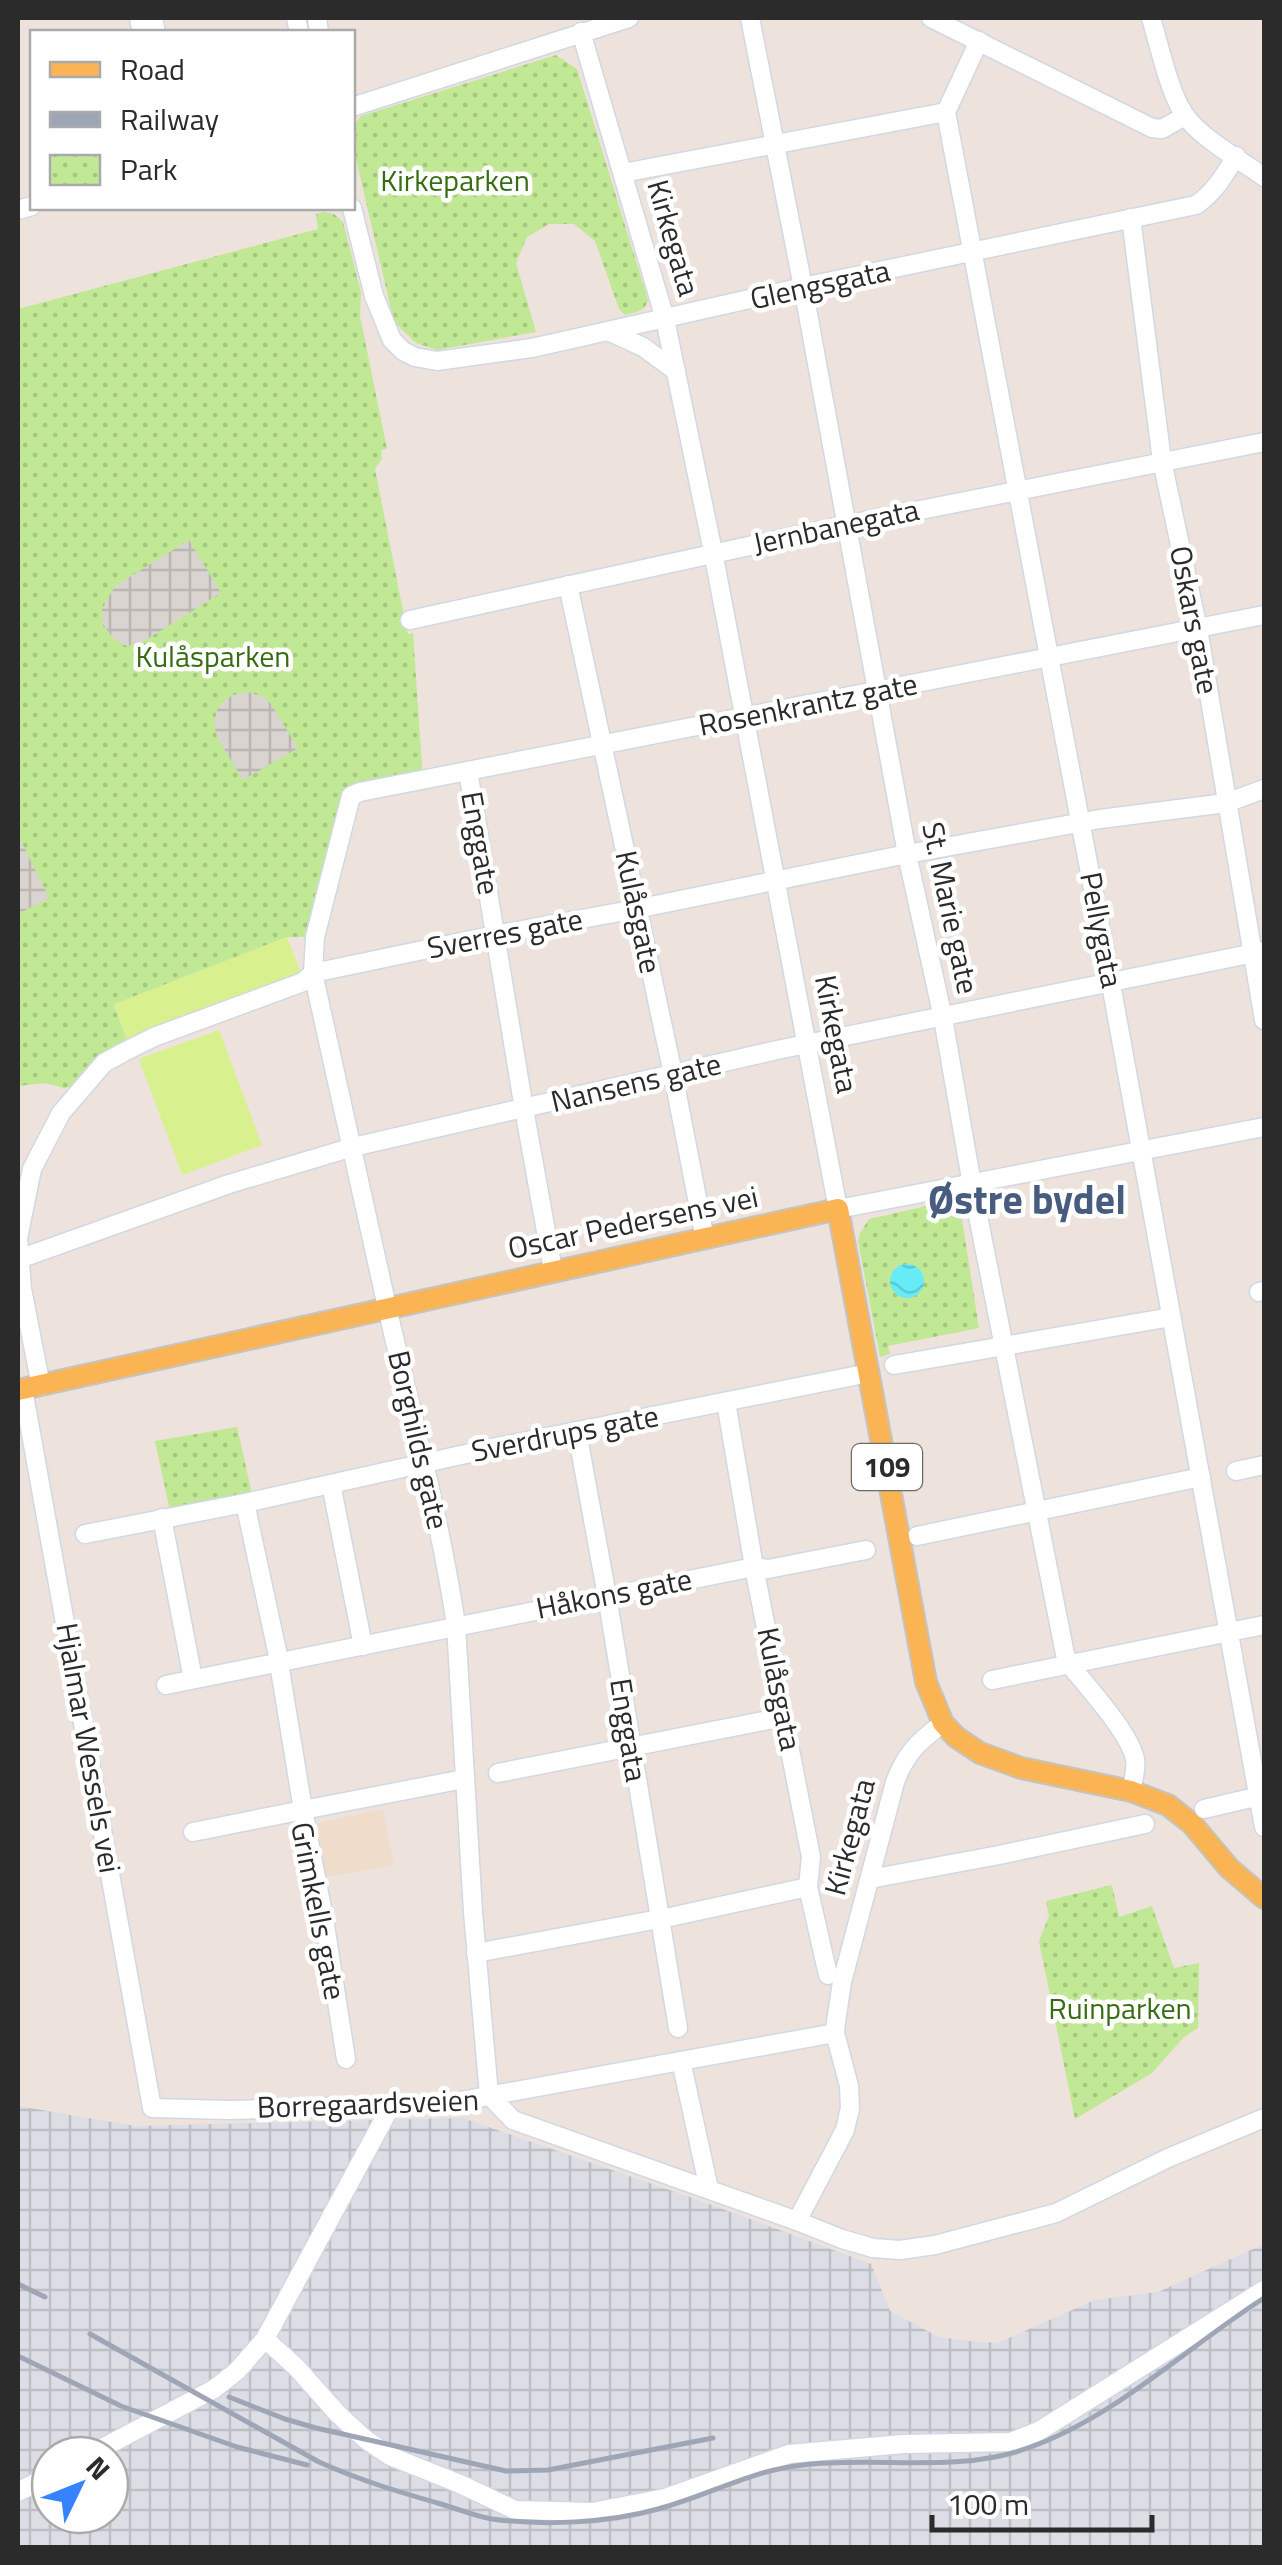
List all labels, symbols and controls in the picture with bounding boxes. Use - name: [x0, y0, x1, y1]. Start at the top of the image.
- legend: [30, 30, 355, 210]
- text: Road: [120, 46, 185, 92]
- text: Railway: [120, 96, 219, 142]
- text: Park: [120, 146, 177, 192]
- park label: Kirkeparken: [380, 157, 530, 203]
- street label: Kirkegata: [635, 174, 712, 301]
- street label: Glengsgata: [746, 247, 894, 321]
- street label: Jernbanegata: [749, 486, 923, 566]
- street label: Oskars gate: [1158, 542, 1232, 698]
- park label: Kulåsparken: [136, 633, 290, 679]
- street label: Rosenkrantz gate: [694, 660, 921, 748]
- street label: Enggate: [449, 787, 513, 898]
- street label: St. Marie gate: [910, 818, 992, 998]
- street label: Kulåsgate: [604, 846, 674, 977]
- street label: Pellygata: [1068, 868, 1136, 992]
- street label: Sverres gate: [423, 895, 587, 971]
- street label: Kirkegata: [803, 971, 871, 1097]
- street label: Nansens gate: [546, 1040, 725, 1124]
- district label: Østre bydel: [928, 1169, 1126, 1230]
- street label: Oscar Pedersens vei: [503, 1173, 762, 1271]
- street label: Borghilds gate: [376, 1346, 462, 1534]
- street label: Sverdrups gate: [467, 1392, 662, 1474]
- road number: 109: [852, 1444, 922, 1490]
- street label: Håkons gate: [532, 1555, 696, 1631]
- street label: Hjalmar Wessels vei: [44, 1619, 134, 1877]
- street label: Kulåsgata: [746, 1623, 814, 1754]
- street label: Enggata: [598, 1675, 660, 1785]
- street label: Kirkegata: [811, 1773, 887, 1900]
- street label: Grimkells gate: [279, 1818, 359, 2004]
- park label: Ruinparken: [1048, 1985, 1192, 2031]
- street label: Borregaardsveien: [256, 2076, 480, 2130]
- north arrow: [30, 2435, 130, 2535]
- text: N: [76, 2446, 121, 2489]
- scale bar: [932, 2470, 1152, 2532]
- text: 100 m: [947, 2481, 1029, 2527]

